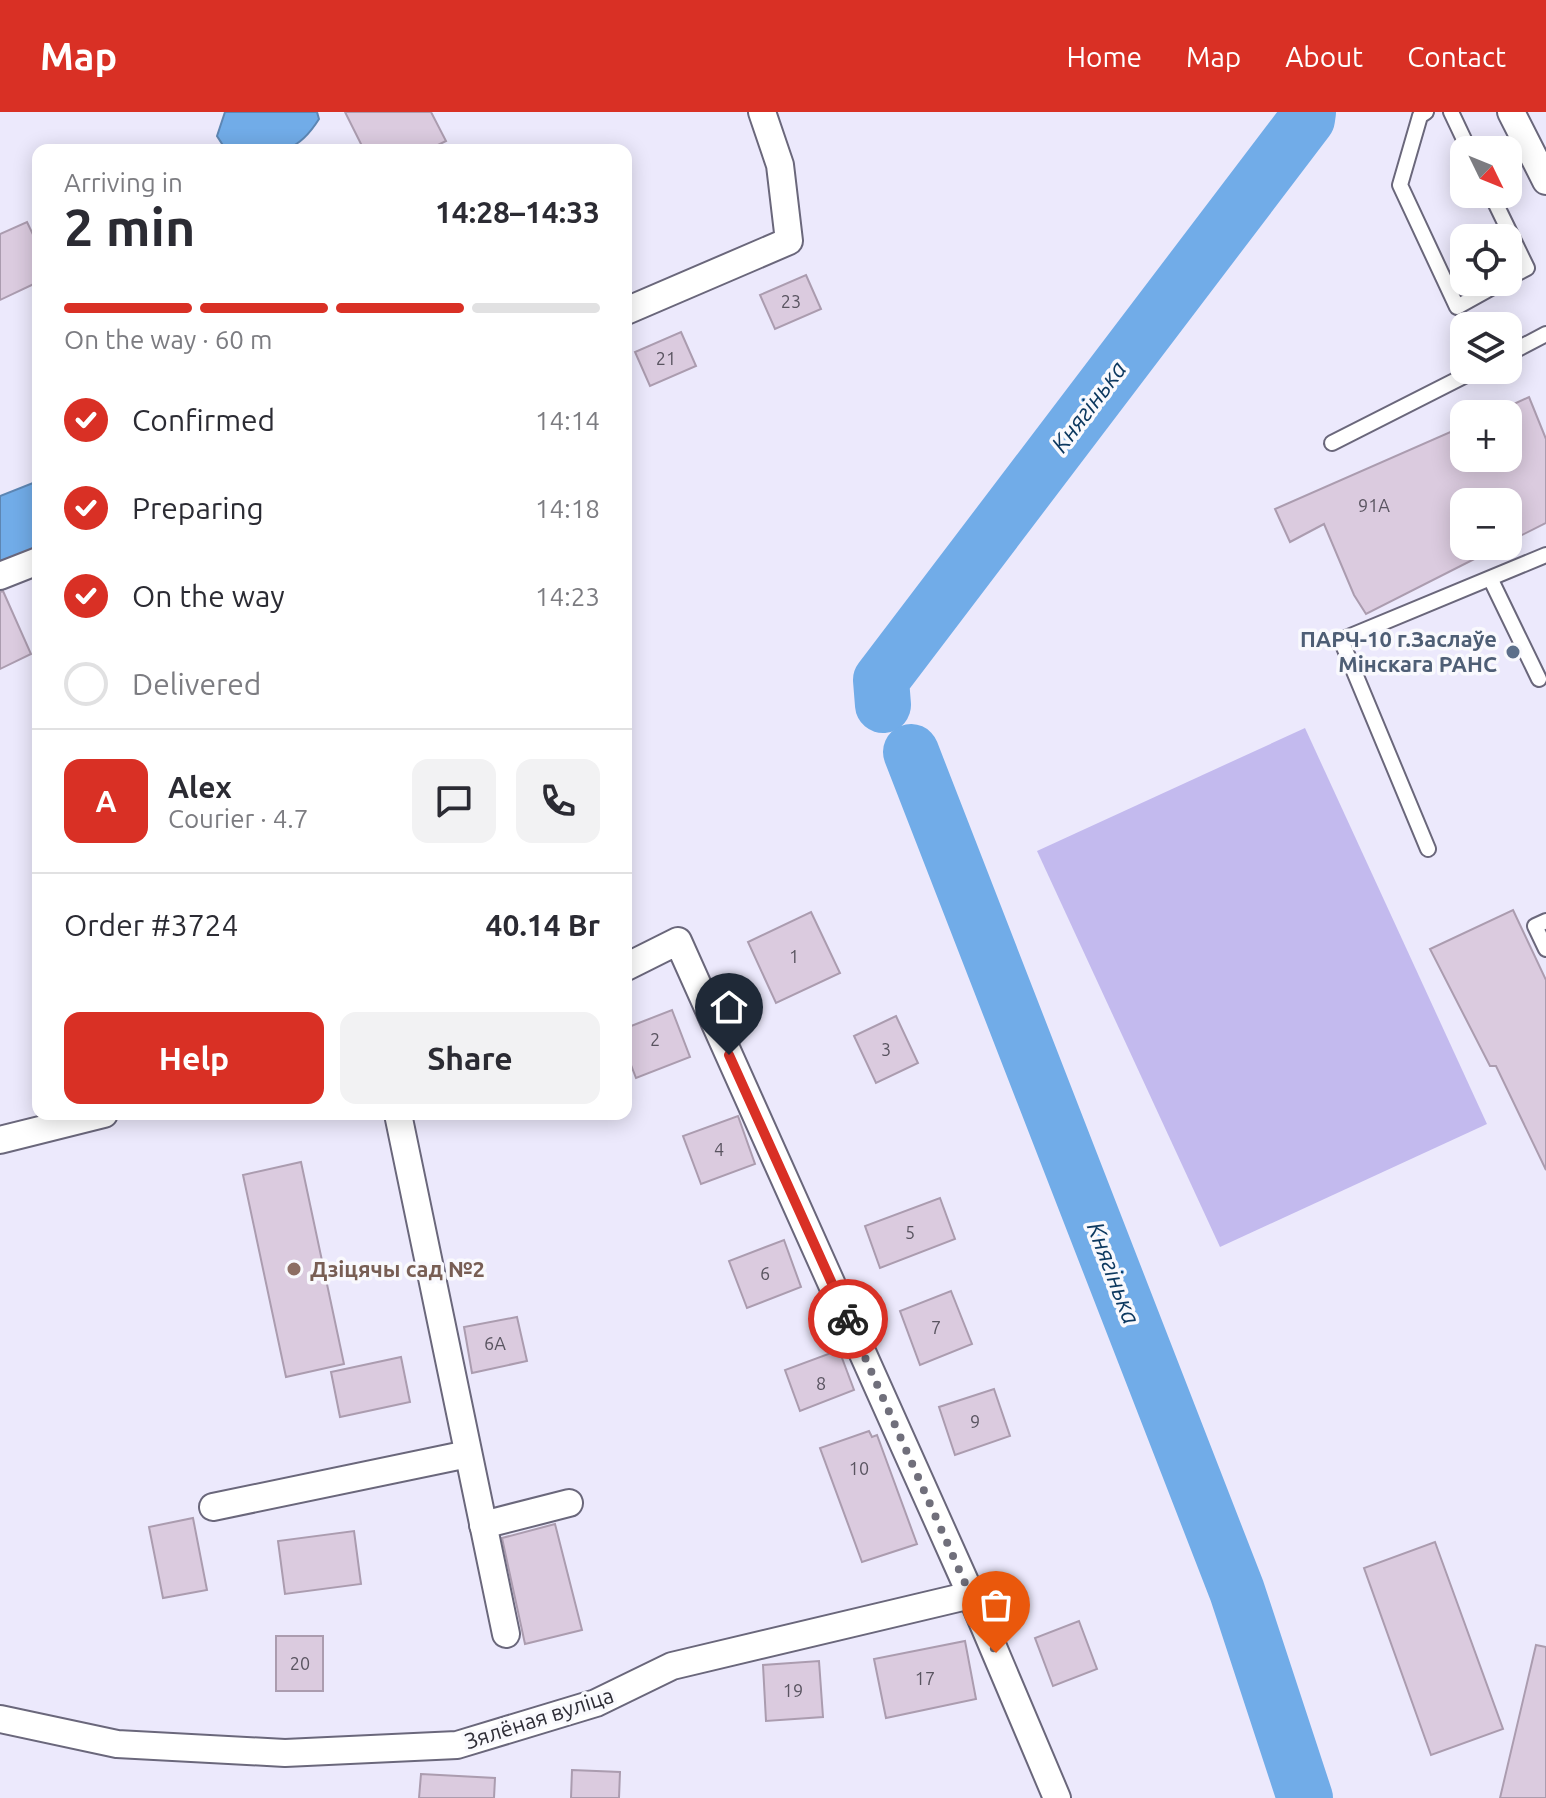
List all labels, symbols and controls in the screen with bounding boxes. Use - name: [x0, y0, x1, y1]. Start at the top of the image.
- text: Map: [40, 35, 117, 77]
- text: Home: [1067, 41, 1142, 72]
- text: Map: [1186, 41, 1241, 72]
- text: About: [1285, 41, 1363, 72]
- text: Contact: [1407, 41, 1506, 72]
- north arrow: [1450, 136, 1522, 208]
- map controls: [1450, 136, 1522, 560]
- text: Arriving in: [64, 168, 183, 197]
- text: 14:28–14:33: [435, 195, 600, 229]
- text: 2 min: [64, 198, 195, 256]
- button: locate: [1450, 224, 1522, 296]
- house number: 23: [781, 291, 801, 311]
- button: layers: [1450, 312, 1522, 384]
- text: On the way · 60 m: [64, 325, 272, 354]
- house number: 21: [656, 348, 676, 368]
- water label: Княгінька: [1046, 356, 1132, 458]
- icon: check: [64, 398, 108, 442]
- button: +: [1450, 400, 1522, 472]
- text: Confirmed: [132, 403, 275, 437]
- text: 14:14: [535, 406, 600, 435]
- icon: check: [64, 486, 108, 530]
- button: −: [1450, 488, 1522, 560]
- text: Preparing: [132, 491, 264, 525]
- text: 14:18: [535, 494, 600, 523]
- house number: 91А: [1358, 495, 1390, 515]
- icon: check: [64, 574, 108, 618]
- text: On the way: [132, 579, 285, 613]
- text: 14:23: [535, 582, 600, 611]
- place label: ПАРЧ-10 г.Заслаўе Мінскага РАНС: [1300, 626, 1497, 676]
- marker: ПАРЧ-10 г.Заслаўе Мінскага РАНС: [1504, 643, 1522, 661]
- text: Delivered: [132, 667, 261, 701]
- button: chat: [412, 759, 496, 843]
- button: phone: [516, 759, 600, 843]
- text: Alex: [168, 770, 232, 804]
- text: A: [95, 784, 117, 818]
- text: Courier · 4.7: [168, 804, 308, 833]
- text: Order #3724: [64, 908, 238, 942]
- text: 40.14 Br: [486, 908, 600, 942]
- house number: 1: [789, 946, 799, 966]
- pin: [695, 973, 763, 1055]
- icon: home: [707, 985, 751, 1029]
- button: Help: [64, 1012, 324, 1104]
- button: Share: [340, 1012, 600, 1104]
- house number: 2: [650, 1029, 660, 1049]
- house number: 3: [881, 1039, 891, 1059]
- house number: 4: [714, 1139, 724, 1159]
- water label: Княгінька: [1082, 1218, 1145, 1328]
- house number: 5: [905, 1222, 915, 1242]
- place label: Дзіцячы сад №2: [310, 1256, 485, 1281]
- marker: Дзіцячы сад №2: [285, 1260, 303, 1278]
- house number: 6: [760, 1263, 770, 1283]
- courier: [808, 1279, 888, 1359]
- icon: bike: [826, 1297, 870, 1341]
- house number: 7: [931, 1317, 941, 1337]
- house number: 6А: [484, 1333, 506, 1353]
- house number: 8: [816, 1373, 826, 1393]
- house number: 9: [970, 1411, 980, 1431]
- house number: 10: [849, 1458, 869, 1478]
- pin: [962, 1571, 1030, 1653]
- icon: bag: [974, 1583, 1018, 1627]
- house number: 20: [290, 1653, 310, 1673]
- house number: 17: [915, 1668, 935, 1688]
- house number: 19: [783, 1680, 803, 1700]
- street label: Зялёная вуліца: [461, 1682, 616, 1753]

